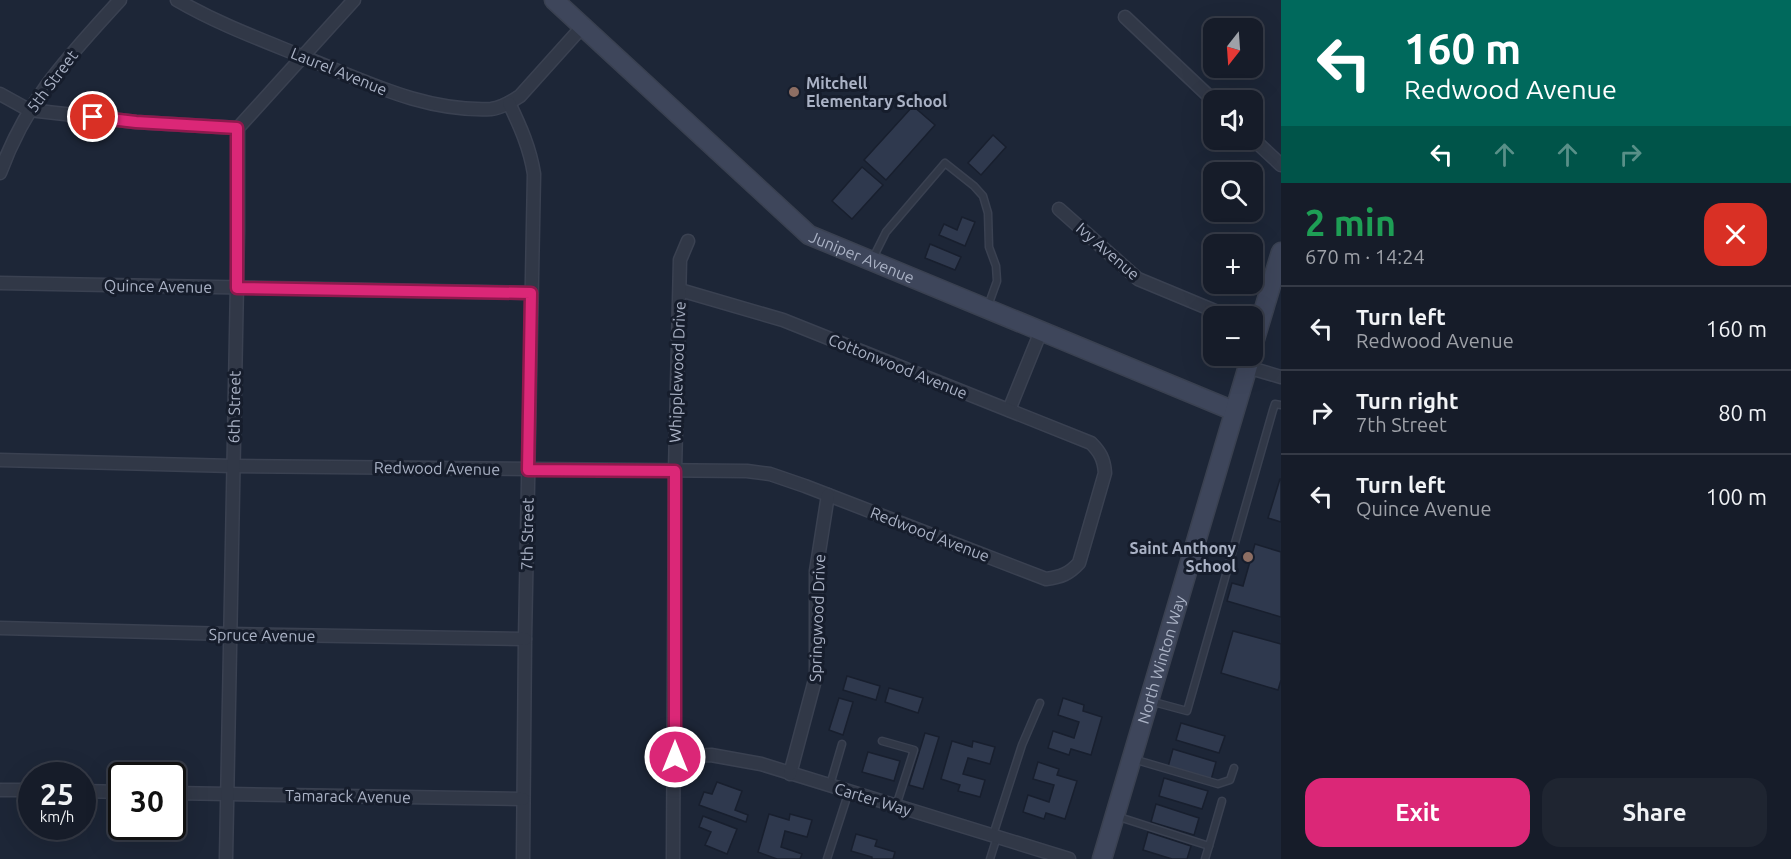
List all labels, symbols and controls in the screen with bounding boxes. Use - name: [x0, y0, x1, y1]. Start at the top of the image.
- north arrow: [1203, 18, 1263, 78]
- map controls: [1203, 18, 1263, 366]
- icon: left: [1305, 24, 1383, 102]
- text: 160 m: [1404, 25, 1521, 72]
- street label: Laurel Avenue: [288, 44, 390, 98]
- street label: 5th Street: [23, 46, 82, 115]
- place label: Mitchell Elementary School: [806, 74, 947, 110]
- text: Redwood Avenue: [1404, 74, 1617, 104]
- marker: Mitchell Elementary School: [787, 85, 801, 99]
- button: sound: [1203, 90, 1263, 150]
- pin: [67, 91, 118, 142]
- icon: arrive: [76, 100, 109, 133]
- icon: left: [1425, 138, 1458, 171]
- icon: ahead: [1488, 138, 1521, 171]
- icon: ahead: [1551, 138, 1584, 171]
- icon: right: [1614, 138, 1647, 171]
- button: search: [1203, 162, 1263, 222]
- text: 2 min: [1305, 202, 1396, 243]
- button: close: [1704, 203, 1767, 266]
- street label: Ivy Avenue: [1073, 219, 1143, 283]
- street label: Juniper Avenue: [807, 227, 917, 287]
- button: +: [1203, 234, 1263, 294]
- text: 670 m · 14:24: [1305, 245, 1425, 268]
- street label: Quince Avenue: [104, 276, 212, 296]
- street label: Whipplewood Drive: [666, 301, 688, 443]
- text: Turn left: [1356, 304, 1446, 329]
- button: −: [1203, 306, 1263, 366]
- icon: left: [1305, 312, 1338, 345]
- text: 160 m: [1706, 316, 1767, 341]
- text: Redwood Avenue: [1356, 329, 1514, 352]
- street label: Cottonwood Avenue: [826, 330, 970, 402]
- street label: 6th Street: [224, 370, 244, 444]
- text: Turn right: [1356, 388, 1458, 413]
- icon: right: [1305, 396, 1338, 429]
- text: 80 m: [1718, 400, 1767, 425]
- text: 7th Street: [1356, 413, 1447, 436]
- street label: Redwood Avenue: [374, 458, 500, 478]
- text: Turn left: [1356, 472, 1446, 497]
- icon: left: [1305, 480, 1338, 513]
- text: 100 m: [1706, 484, 1767, 509]
- street label: 7th Street: [517, 497, 537, 571]
- text: Quince Avenue: [1356, 497, 1491, 520]
- street label: Redwood Avenue: [868, 503, 992, 565]
- place label: Saint Anthony School: [1129, 539, 1236, 575]
- marker: Saint Anthony School: [1241, 550, 1255, 564]
- street label: Springwood Drive: [806, 554, 828, 682]
- street label: North Winton Way: [1134, 593, 1189, 726]
- street label: Spruce Avenue: [208, 625, 316, 645]
- position arrow: [643, 725, 707, 789]
- speed limit sign: 30: [108, 762, 186, 840]
- text: 25: [40, 777, 74, 811]
- button: Exit: [1305, 778, 1530, 847]
- button: Share: [1542, 778, 1767, 847]
- street label: Carter Way: [832, 779, 914, 819]
- street label: Tamarack Avenue: [285, 786, 411, 806]
- text: km/h: [40, 808, 74, 825]

